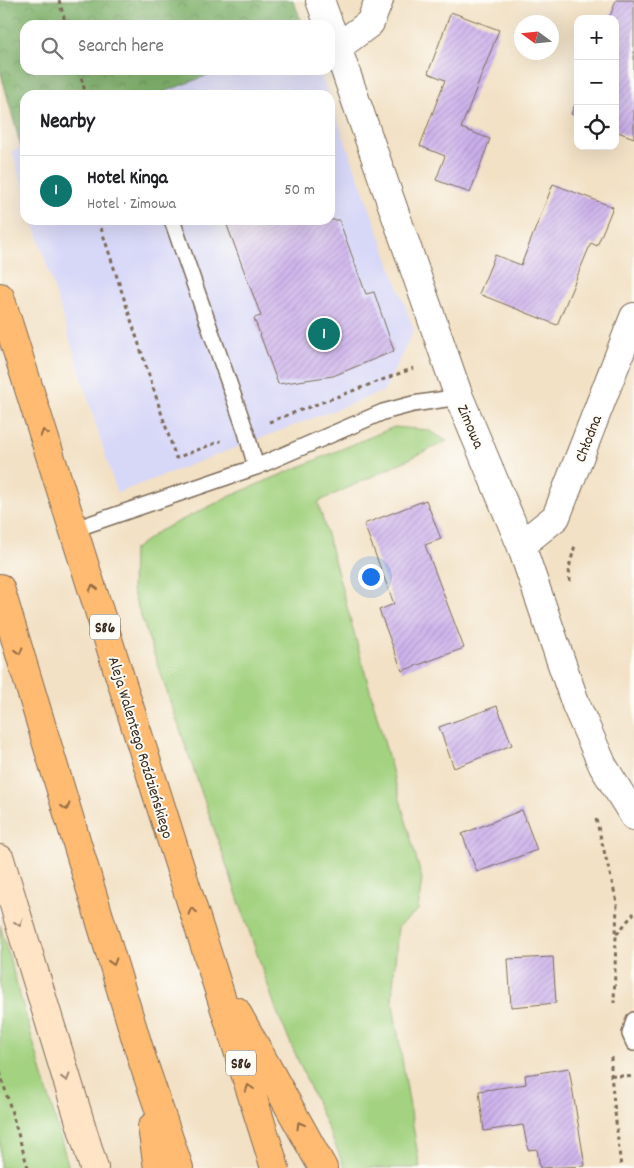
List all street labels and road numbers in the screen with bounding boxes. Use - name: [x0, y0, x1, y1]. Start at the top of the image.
- street label: Zimowa: [450, 401, 489, 453]
- street label: Chłodna: [570, 412, 609, 466]
- road number: S86: [90, 614, 120, 640]
- street label: Aleja Walentego Roździeńskiego: [101, 654, 178, 842]
- road number: S86: [226, 1050, 256, 1076]

